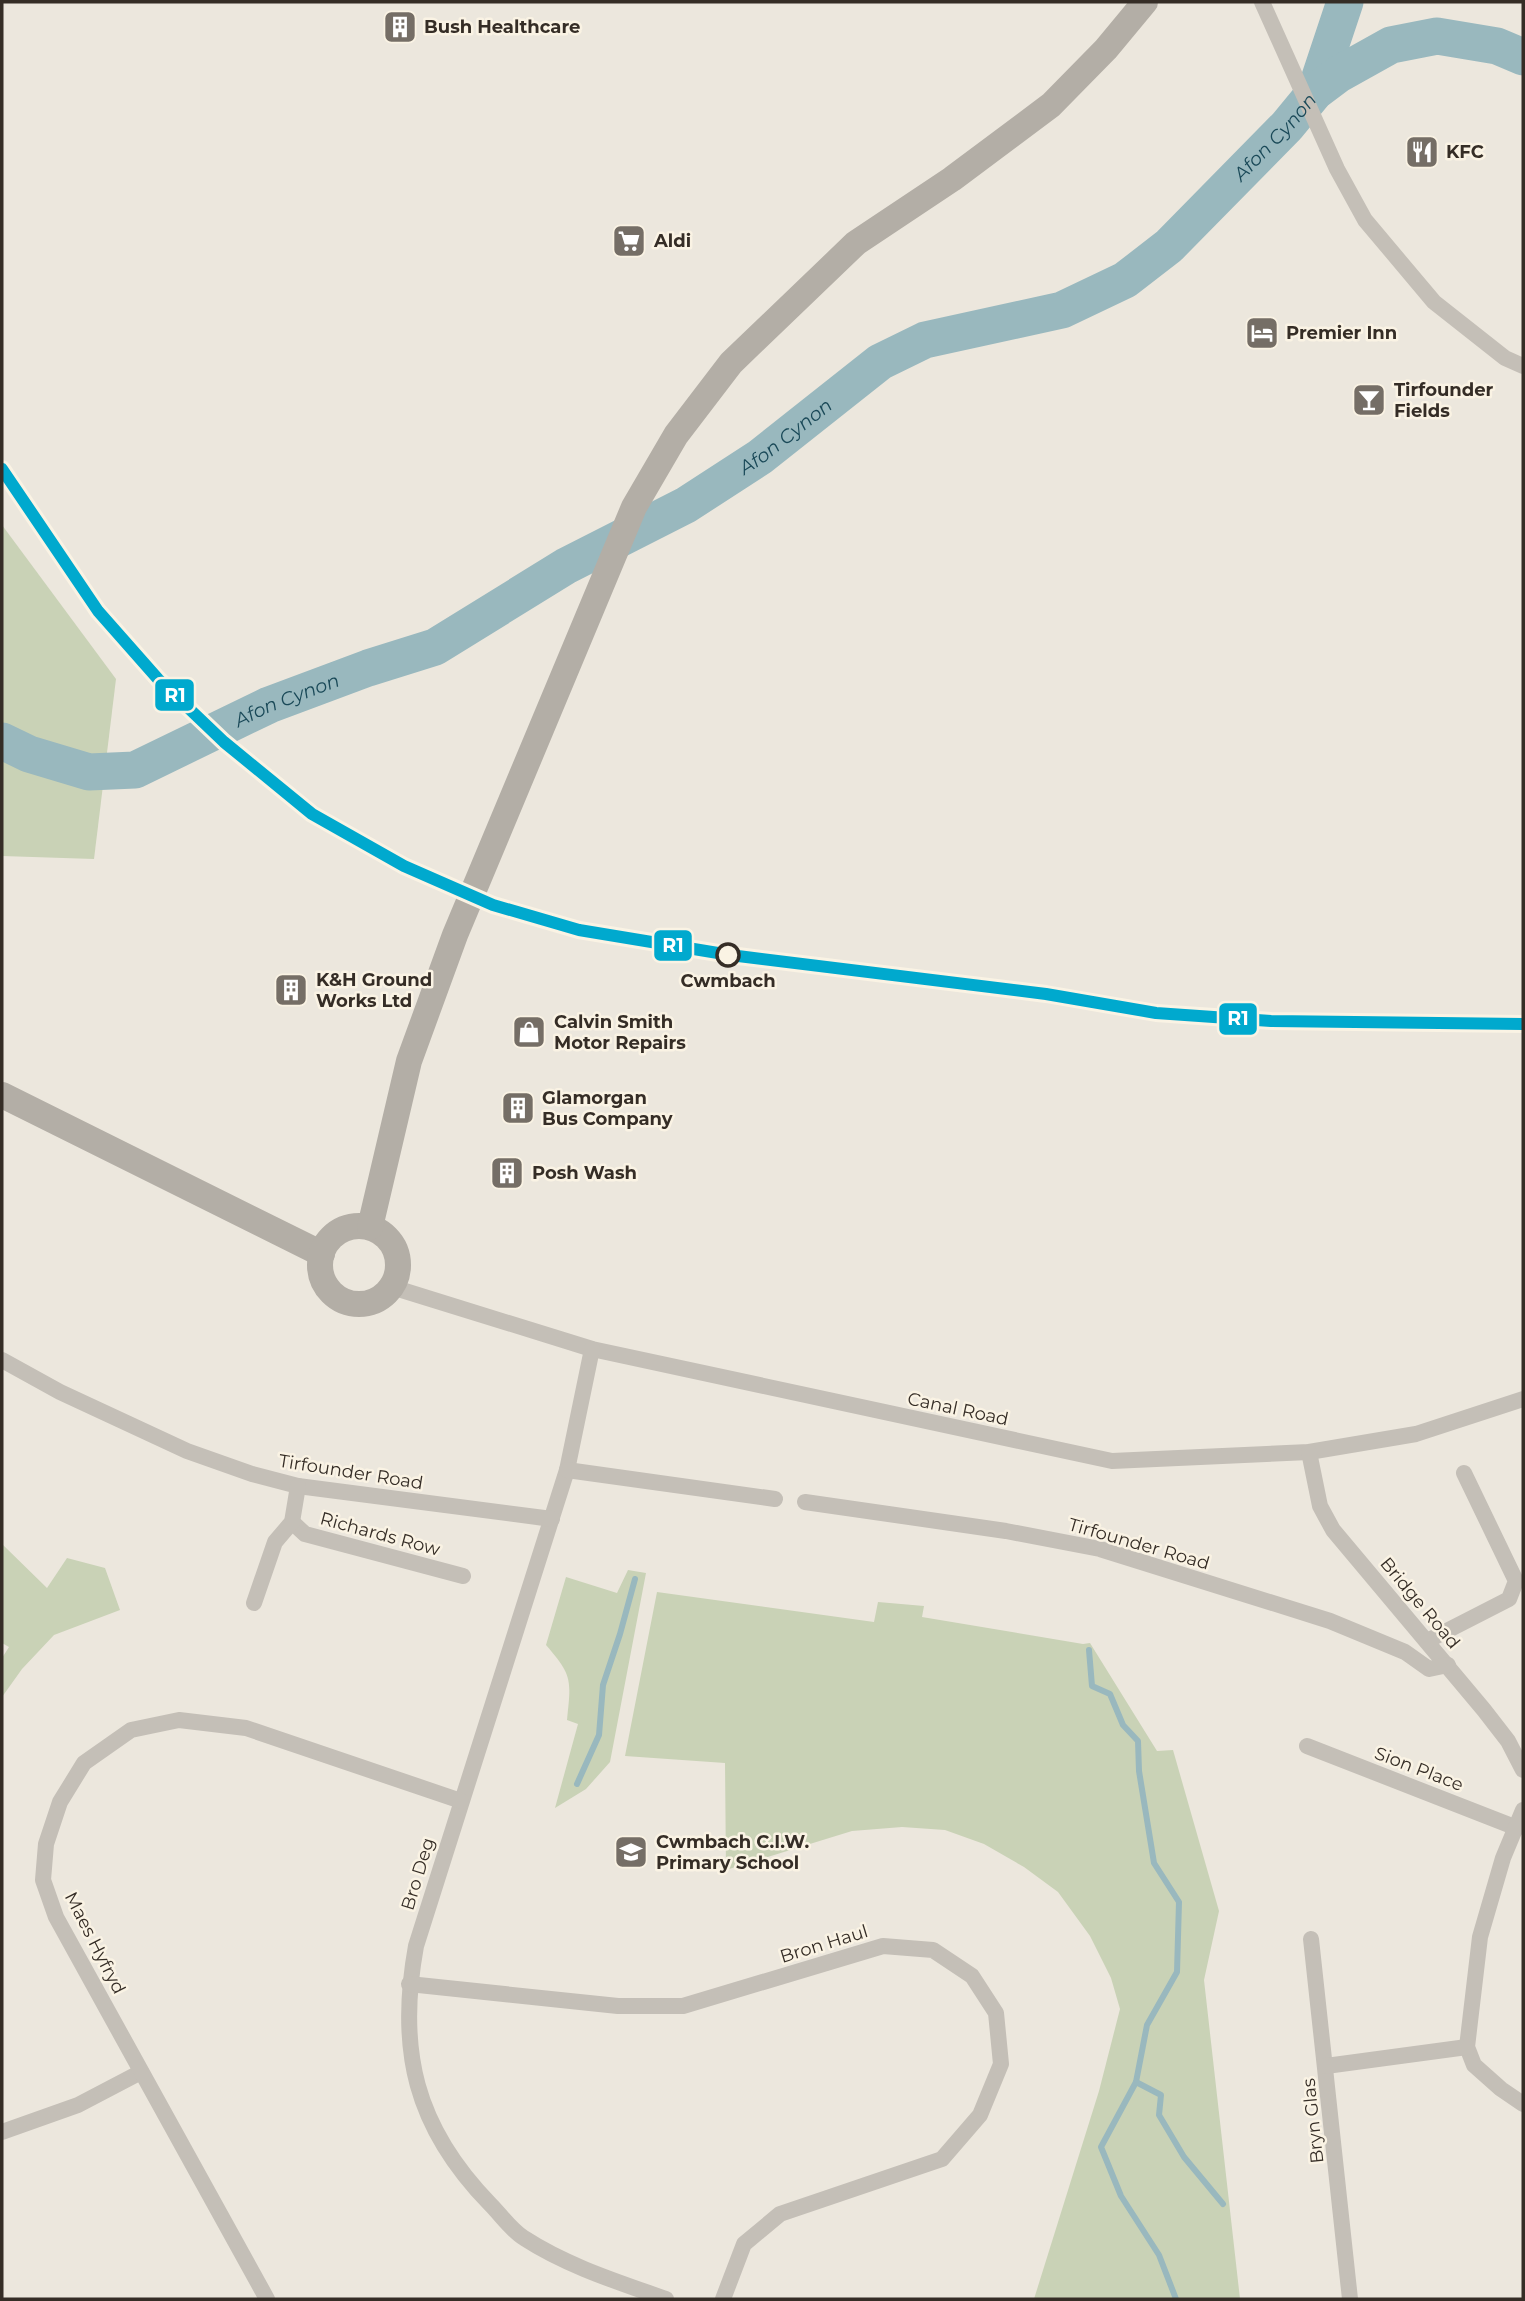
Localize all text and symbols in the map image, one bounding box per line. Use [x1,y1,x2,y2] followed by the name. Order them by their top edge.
[381,8,419,46] building icon: Bush Healthcare
[424,16,580,38] place label: Bush Healthcare
[1228,89,1321,186] water label: Afon Cynon
[1403,133,1441,171] restaurant icon: KFC
[1446,141,1484,163] place label: KFC
[610,222,648,260] supermarket icon: Aldi
[653,230,691,252] place label: Aldi
[1243,314,1281,352] hotel icon: Premier Inn
[1286,322,1397,344] place label: Premier Inn
[1394,379,1494,422] place label: Tirfounder Fields
[1350,381,1388,419] bar icon: Tirfounder Fields
[734,394,837,480] water label: Afon Cynon
[230,669,343,732] water label: Afon Cynon
[154,678,195,712] line badge: R1
[164,684,186,707] text: R1
[653,929,693,962] line badge: R1
[662,934,684,957] text: R1
[716,943,740,967] marker: Cwmbach
[316,969,432,1012] place label: K&H Ground Works Ltd
[680,970,776,992] place label: Cwmbach
[272,971,310,1009] building icon: K&H Ground Works Ltd
[1218,1002,1258,1036] line badge: R1
[1227,1007,1249,1030] text: R1
[554,1011,686,1054] place label: Calvin Smith Motor Repairs
[510,1013,548,1051] shop icon: Calvin Smith Motor Repairs
[542,1087,673,1130] place label: Glamorgan Bus Company
[499,1089,537,1127] building icon: Glamorgan Bus Company
[488,1154,526,1192] building icon: Posh Wash
[532,1162,637,1184] place label: Posh Wash
[906,1388,1010,1430] street label: Canal Road
[277,1450,425,1494] street label: Tirfounder Road
[318,1507,443,1561] street label: Richards Row
[1066,1513,1212,1575] street label: Tirfounder Road
[1375,1553,1465,1653] street label: Bridge Road
[1371,1742,1467,1796] street label: Sion Place
[656,1831,809,1874] place label: Cwmbach C.I.W. Primary School
[612,1833,650,1871] school or university icon: Cwmbach C.I.W. Primary School
[397,1835,439,1913] street label: Bro Deg
[60,1888,130,1998] street label: Maes Hyfryd
[777,1920,871,1968] street label: Bron Haul
[1298,2077,1328,2165] street label: Bryn Glas

